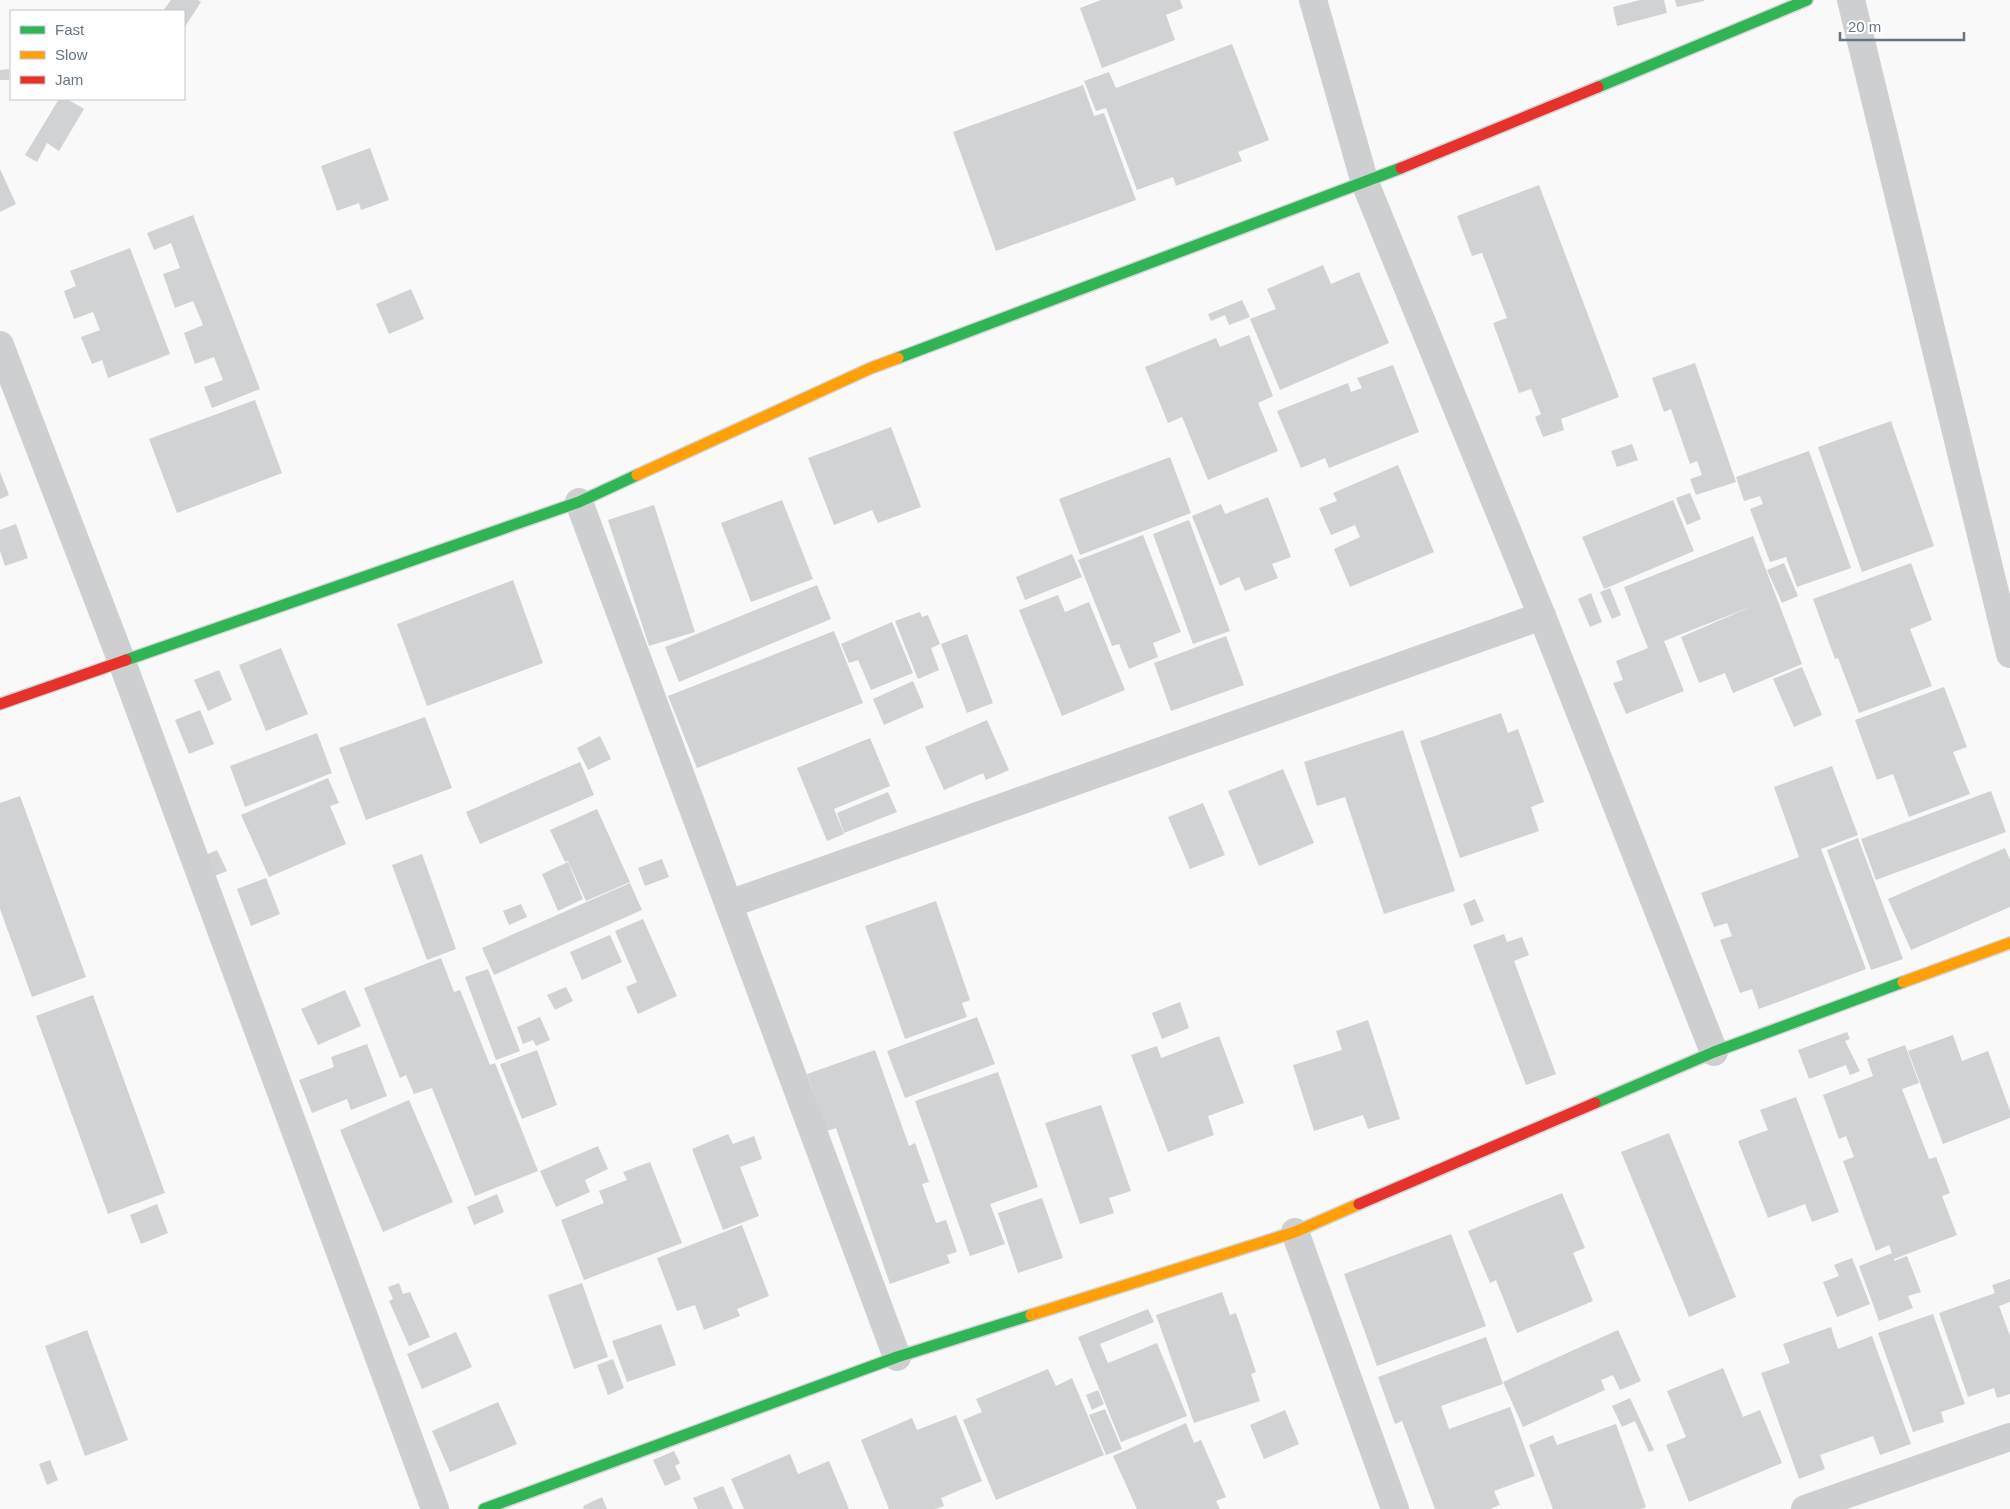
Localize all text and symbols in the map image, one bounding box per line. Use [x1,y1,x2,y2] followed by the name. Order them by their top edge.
[10,10,185,100] legend
[1840,10,1964,42] scale bar
[1848,18,1881,35] text: 20 m
[55,21,85,38] text: Fast
[55,46,88,63] text: Slow
[55,71,83,88] text: Jam

